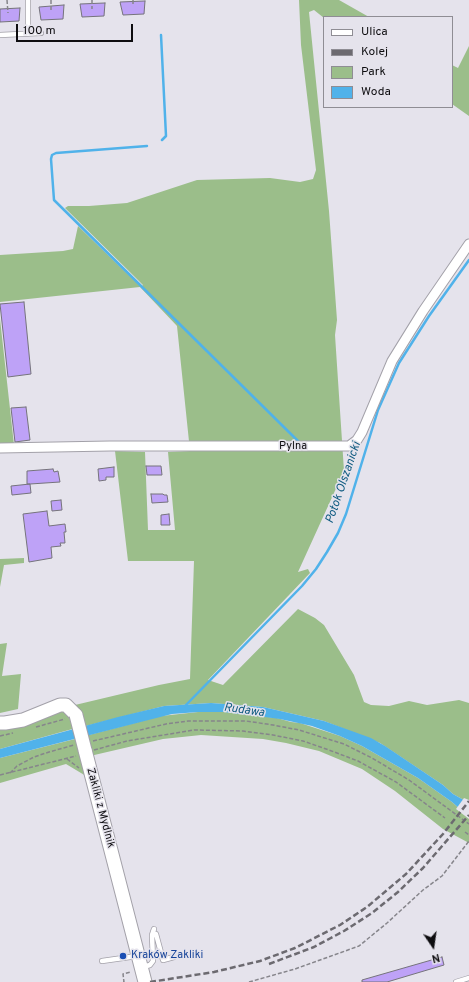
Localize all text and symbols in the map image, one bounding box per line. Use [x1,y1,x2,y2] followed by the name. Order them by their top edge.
[18,16,135,42] scale bar
[323,16,453,108] legend
[23,23,56,39] text: 100 m
[361,24,388,40] text: Ulica
[361,44,388,60] text: Kolej
[361,64,386,80] text: Park
[361,84,391,100] text: Woda
[279,440,307,454] street label: Pylna
[323,440,365,526] water label: Potok Olszanicki
[223,701,265,721] water label: Rudawa
[83,767,117,849] street label: Zakliki z Mydlnik
[413,926,453,966] north arrow
[131,949,203,963] place label: Kraków Zakliki
[430,950,441,965] text: N
[118,951,128,961] marker: Kraków Zakliki

